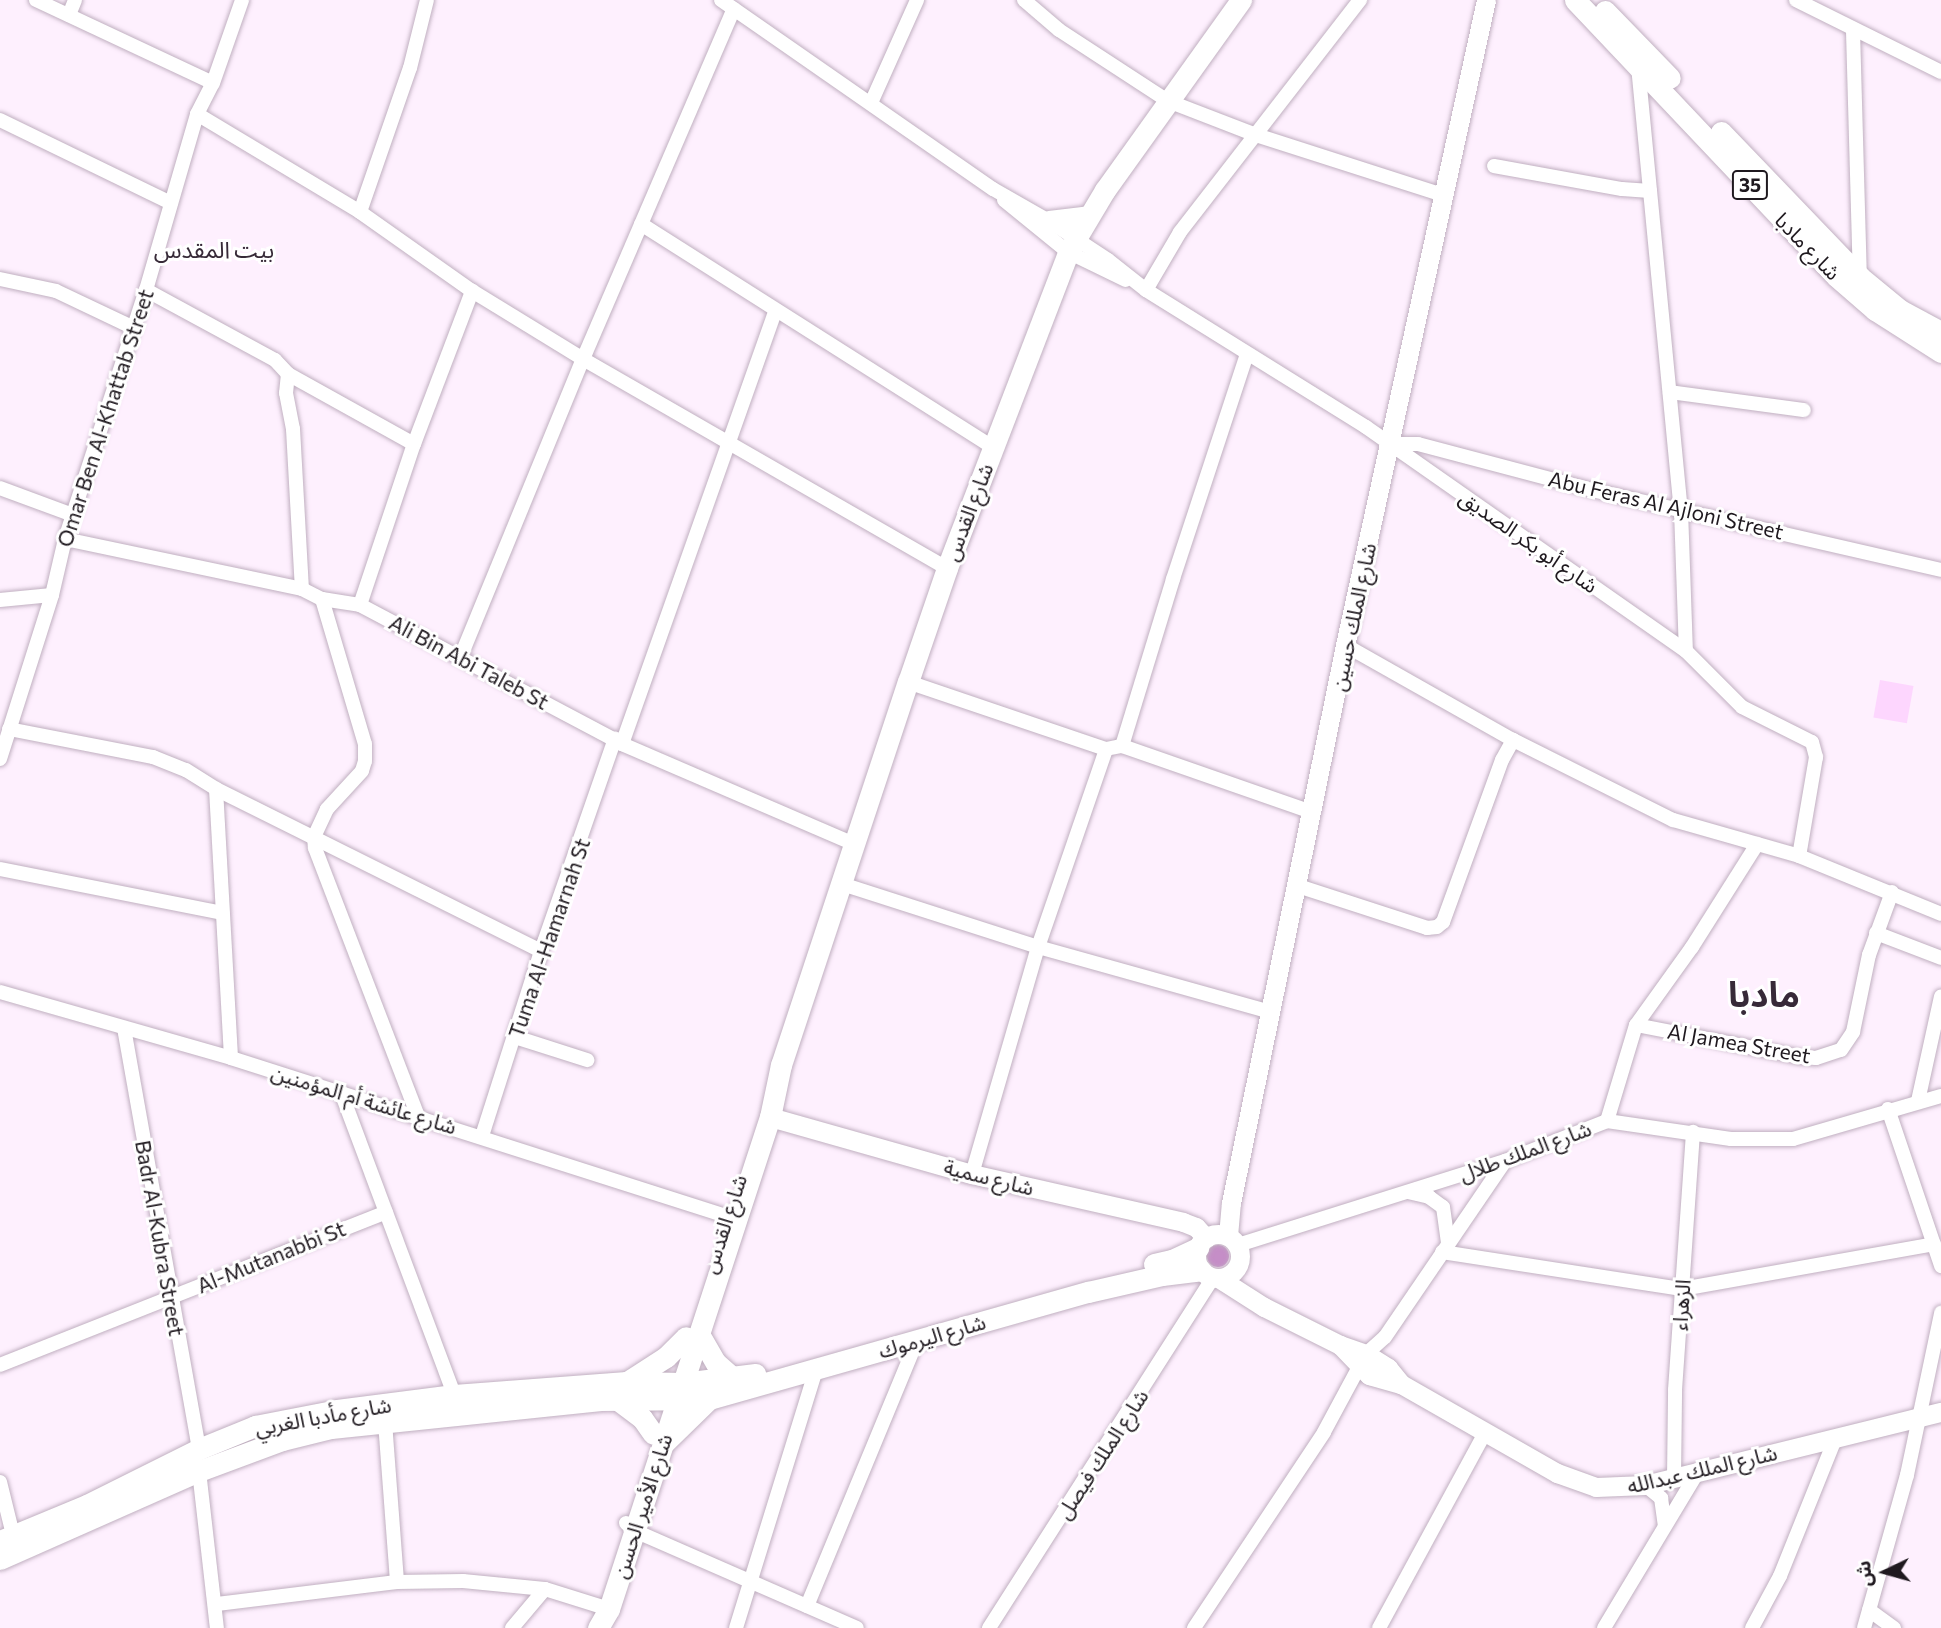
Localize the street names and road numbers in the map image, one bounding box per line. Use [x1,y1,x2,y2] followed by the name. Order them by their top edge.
[1731,169,1769,200] road number: 35
[1770,207,1846,285] street label: شارع مادبا
[51,286,159,550] street label: Omar Ben Al-Khattab Street
[938,460,998,564] street label: شارع القدس
[1546,466,1786,544] street label: Abu Feras Al Ajloni Street
[1455,484,1603,598] street label: شارع أبو بكر الصديق
[1325,541,1381,693] street label: شارع الملك حسين
[385,609,553,715] street label: Ali Bin Abi Taleb St
[503,835,595,1041] street label: Tuma Al-Hamarnah St
[1666,1018,1812,1068] street label: Al Jamea Street
[268,1059,460,1139] street label: شارع عائشة أم المؤمنين
[1456,1115,1594,1187] street label: شارع الملك طلال
[130,1138,190,1338] street label: Badr Al-Kubra Street
[942,1154,1036,1200] street label: شارع سمية
[696,1171,752,1277] street label: شارع القدس
[193,1216,349,1298] street label: Al-Mutanabbi St
[1667,1278,1695,1332] street label: الزهراء
[876,1309,988,1363] street label: شارع اليرموك
[1051,1384,1153,1524] street label: شارع الملك فيصل
[253,1392,393,1440] street label: شارع مأدبا الغربي
[607,1431,677,1581] street label: شارع الأمير الحسن
[1625,1439,1779,1499] street label: شارع الملك عبدالله

